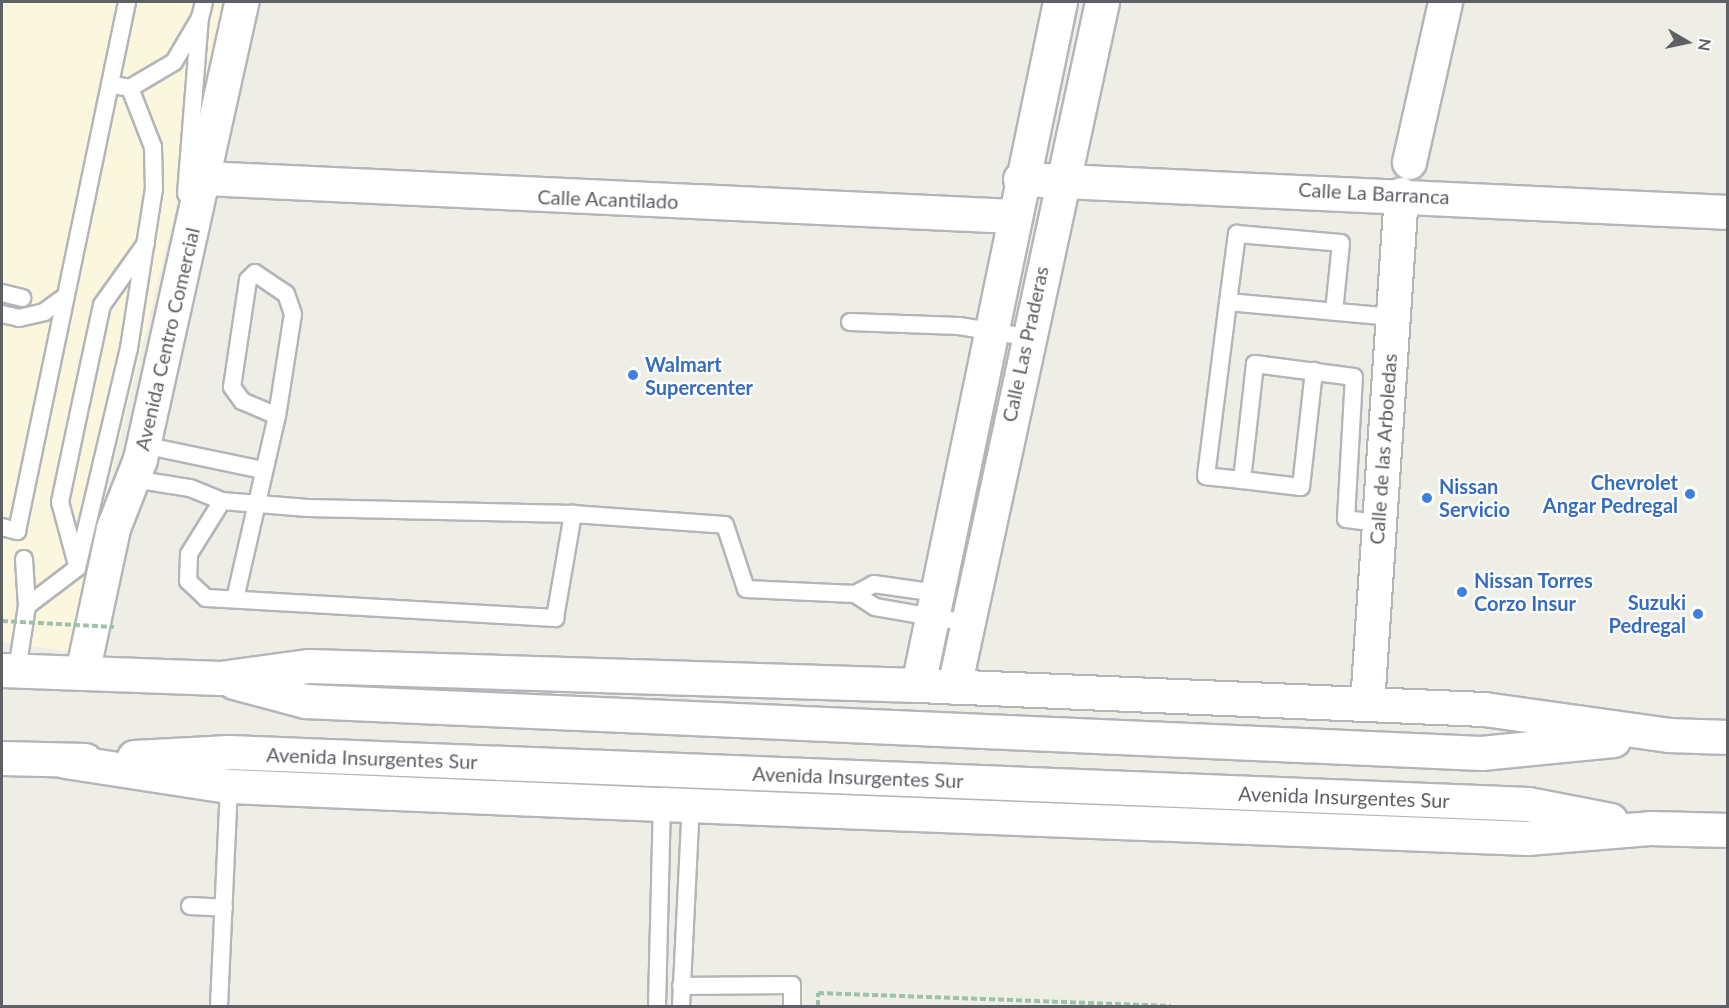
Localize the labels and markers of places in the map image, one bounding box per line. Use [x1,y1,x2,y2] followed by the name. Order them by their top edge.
[645,352,753,399] place label: Walmart Supercenter
[626,368,640,382] marker: Walmart Supercenter
[1542,470,1678,517] place label: Chevrolet Angar Pedregal
[1439,474,1510,521] place label: Nissan Servicio
[1683,487,1697,501] marker: Chevrolet Angar Pedregal
[1420,491,1434,505] marker: Nissan Servicio
[1474,568,1593,615] place label: Nissan Torres Corzo Insur
[1455,585,1469,599] marker: Nissan Torres Corzo Insur
[1609,590,1686,637] place label: Suzuki Pedregal
[1691,607,1705,621] marker: Suzuki Pedregal

